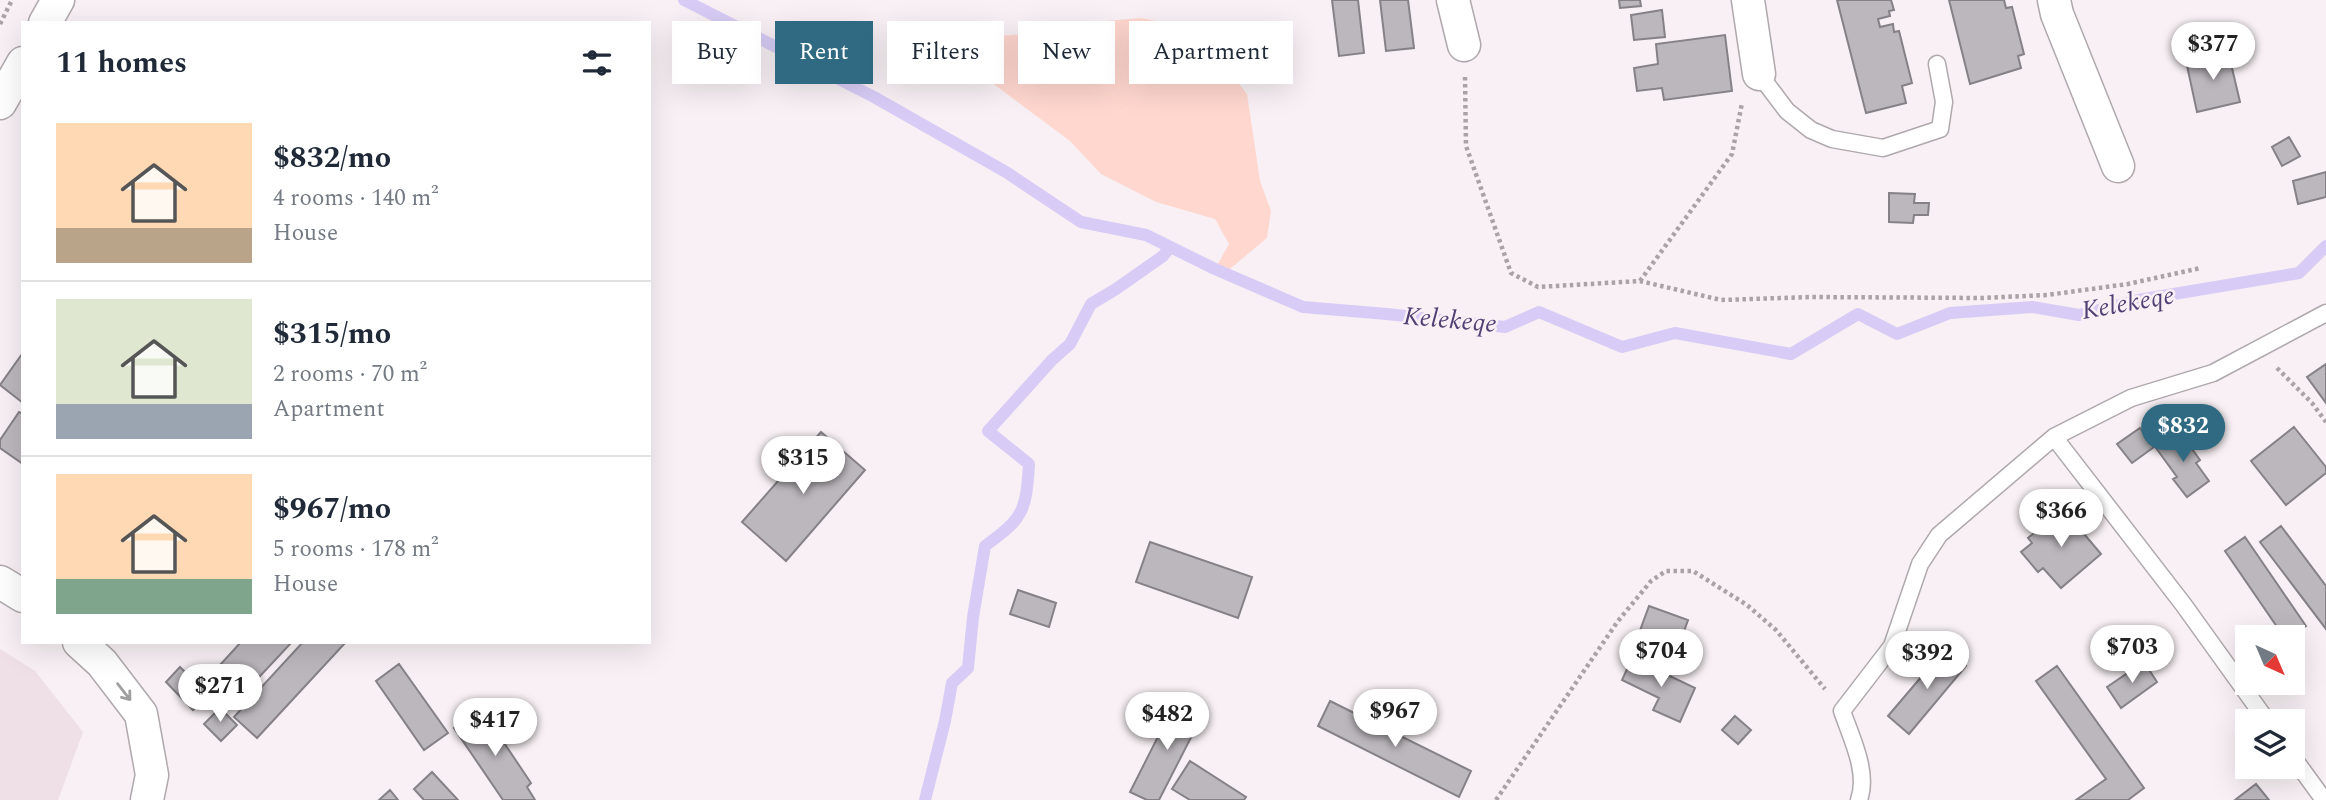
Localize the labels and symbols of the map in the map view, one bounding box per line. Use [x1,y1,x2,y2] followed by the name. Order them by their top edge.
[2172,22,2254,82] pin: $377
[2078,275,2178,331] water label: Kelekeqe
[1402,296,1498,344] water label: Kelekeqe
[2142,405,2224,464] pin: $832
[762,436,844,496] pin: $315
[2020,490,2102,549] pin: $366
[2235,625,2305,695] north arrow
[2091,626,2173,685] pin: $703
[1620,630,1702,689] pin: $704
[1886,632,1968,691] pin: $392
[179,664,261,724] pin: $271
[117,683,132,701] one-way arrow
[1354,690,1436,749] pin: $967
[1126,692,1208,752] pin: $482
[454,698,536,758] pin: $417

